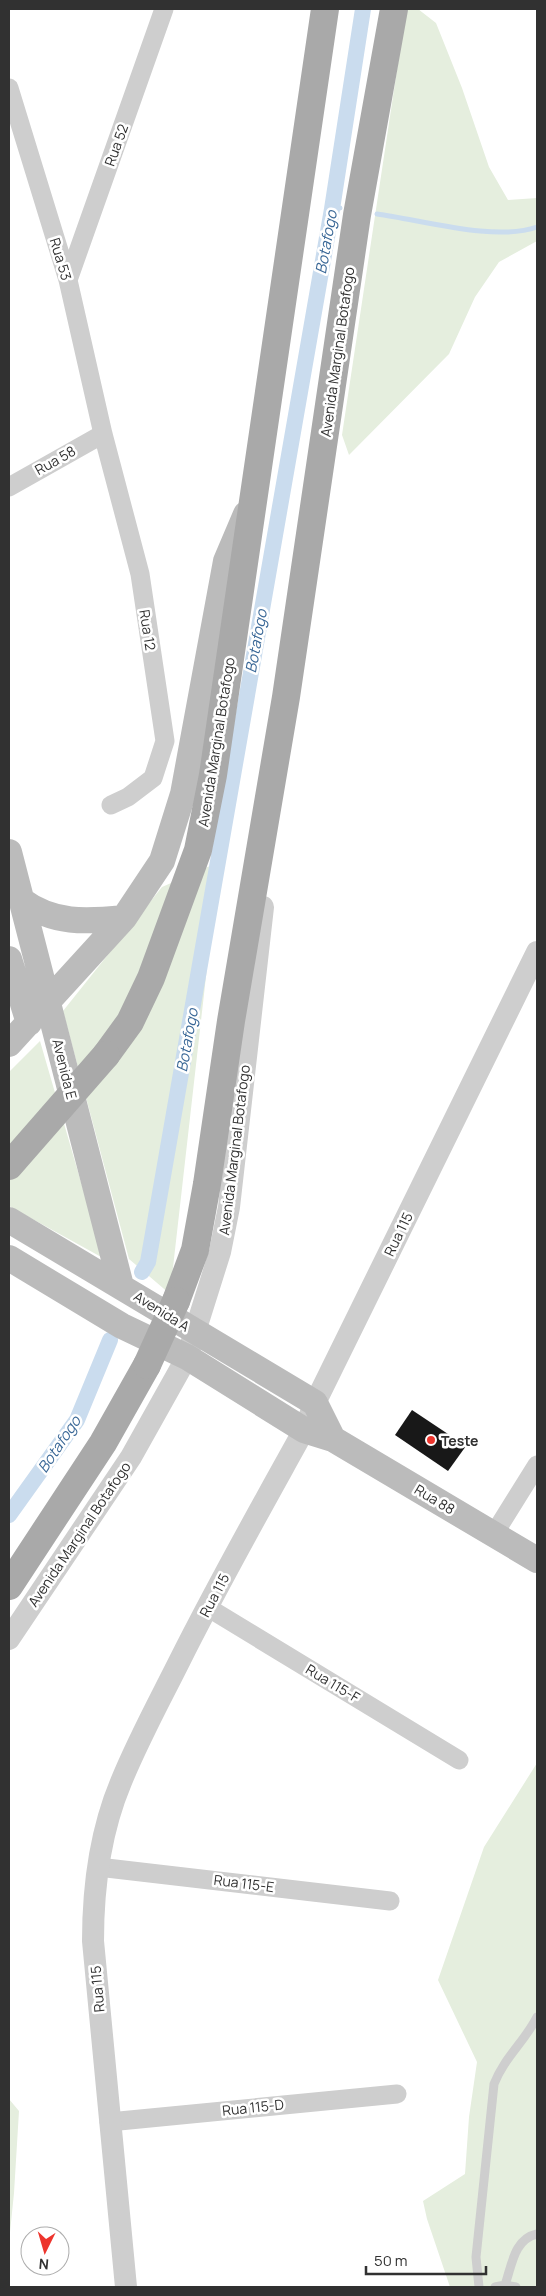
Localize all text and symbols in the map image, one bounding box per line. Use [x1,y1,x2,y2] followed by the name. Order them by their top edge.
[100,121,132,169] street label: Rua 52
[310,208,342,275] water label: Botafogo
[46,235,76,283] street label: Rua 53
[316,266,358,438] street label: Avenida Marginal Botafogo
[31,441,79,479] street label: Rua 58
[240,607,272,674] water label: Botafogo
[135,608,161,652] street label: Rua 12
[193,656,239,828] street label: Avenida Marginal Botafogo
[171,1006,203,1073] water label: Botafogo
[48,1037,82,1101] street label: Avenida E
[214,1064,254,1236] street label: Avenida Marginal Botafogo
[379,1209,417,1259] street label: Rua 115
[130,1286,194,1336] street label: Avenida A
[32,1411,86,1476] water label: Botafogo
[441,1431,479,1450] place label: Teste
[425,1434,437,1446] marker: Teste
[23,1458,135,1610] street label: Avenida Marginal Botafogo
[411,1480,459,1518] street label: Rua 88
[195,1570,233,1620] street label: Rua 115
[303,1659,363,1707] street label: Rua 115-F
[213,1870,275,1896] street label: Rua 115-E
[85,1965,109,2013] street label: Rua 115
[221,2094,285,2120] street label: Rua 115-D
[20,2226,70,2276] north arrow
[366,2244,486,2276] scale bar
[374,2250,408,2271] text: 50 m
[38,2255,50,2274] text: N

